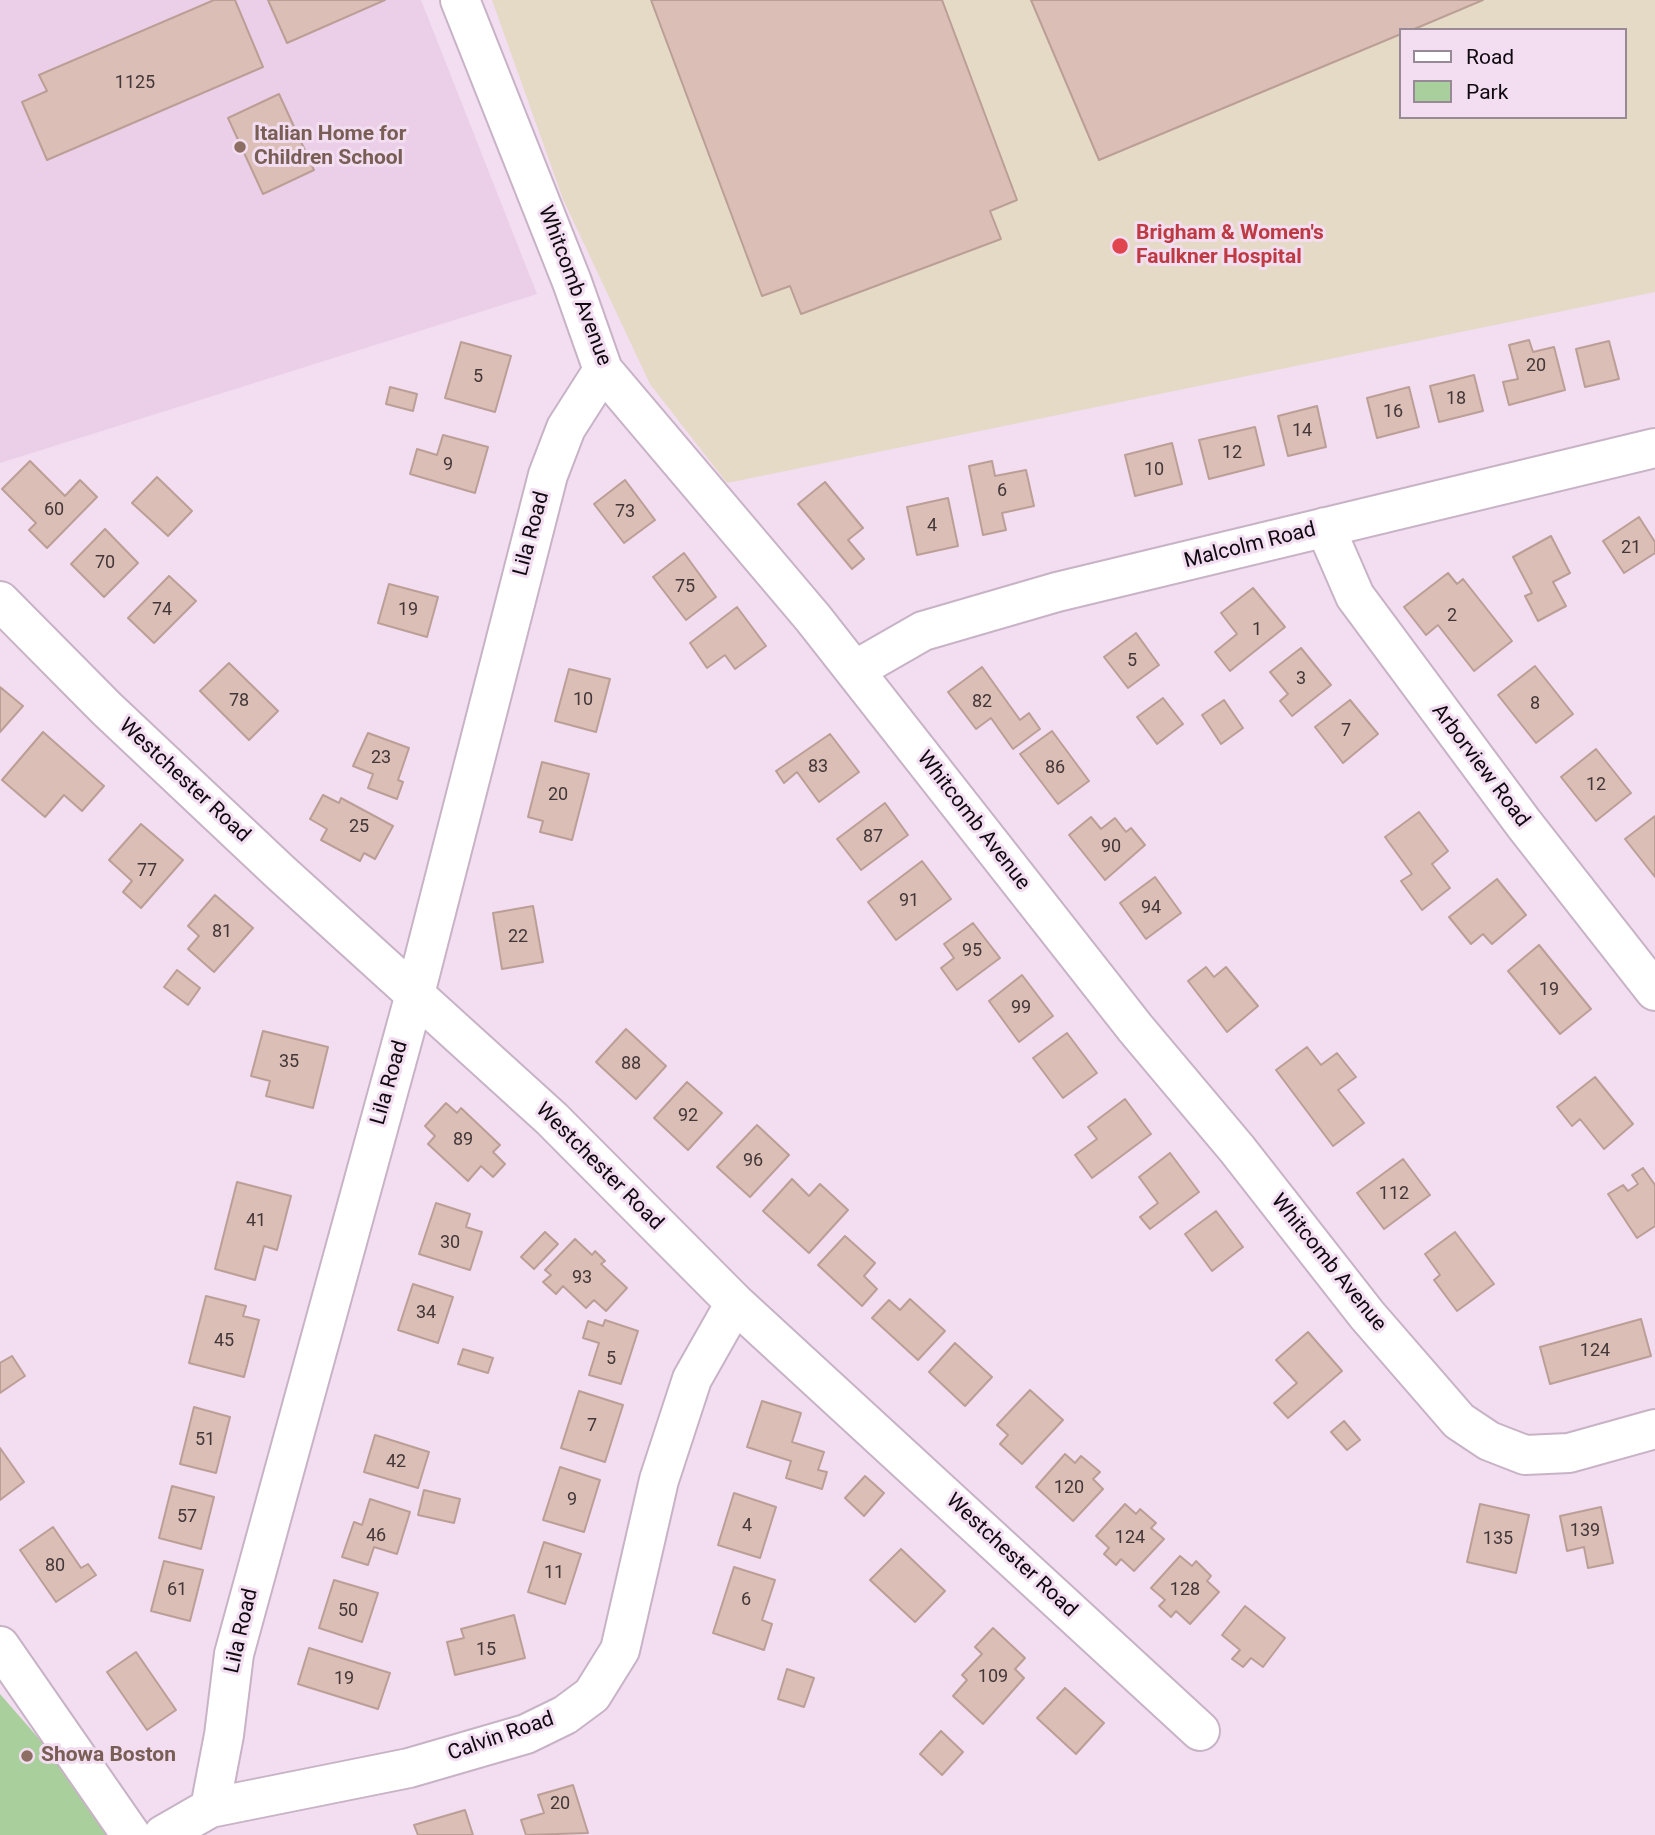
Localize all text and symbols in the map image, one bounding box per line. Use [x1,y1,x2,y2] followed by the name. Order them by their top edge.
[1400,28,1627,119] legend
[1466,45,1514,69] text: Road
[115,72,155,94] house number: 1125
[1466,80,1508,104] text: Park
[254,122,406,172] place label: Italian Home for Children School
[232,139,248,155] marker: Italian Home for Children School
[532,202,616,370] street label: Whitcomb Avenue
[1136,221,1324,271] place label: Brigham & Women's Faulkner Hospital
[1110,236,1130,256] marker: Brigham & Women's Faulkner Hospital
[1526,355,1546,377] house number: 20
[473,366,483,388] house number: 5
[1446,388,1466,410] house number: 18
[1383,401,1403,423] house number: 16
[1292,420,1312,442] house number: 14
[1222,442,1242,464] house number: 12
[443,454,453,476] house number: 9
[1144,459,1164,481] house number: 10
[997,480,1007,502] house number: 6
[509,489,555,579] street label: Lila Road
[44,499,64,521] house number: 60
[615,501,635,523] house number: 73
[927,515,937,537] house number: 4
[1182,517,1318,575] street label: Malcolm Road
[1621,537,1641,559] house number: 21
[95,552,115,574] house number: 70
[675,576,695,598] house number: 75
[152,599,172,621] house number: 74
[398,599,418,621] house number: 19
[1447,605,1457,627] house number: 2
[1252,619,1262,641] house number: 1
[1127,650,1137,672] house number: 5
[1296,668,1306,690] house number: 3
[573,689,593,711] house number: 10
[229,690,249,712] house number: 78
[972,691,992,713] house number: 82
[1530,693,1540,715] house number: 8
[1426,700,1534,832] street label: Arborview Road
[113,714,255,848] street label: Westchester Road
[1341,720,1351,742] house number: 7
[371,747,391,769] house number: 23
[911,747,1035,895] street label: Whitcomb Avenue
[808,756,828,778] house number: 83
[1045,757,1065,779] house number: 86
[1586,774,1606,796] house number: 12
[548,784,568,806] house number: 20
[349,816,369,838] house number: 25
[863,826,883,848] house number: 87
[1101,836,1121,858] house number: 90
[137,860,157,882] house number: 77
[899,890,919,912] house number: 91
[1141,897,1161,919] house number: 94
[212,921,232,943] house number: 81
[508,926,528,948] house number: 22
[962,940,982,962] house number: 95
[1539,979,1559,1001] house number: 19
[1011,997,1031,1019] house number: 99
[366,1038,414,1128] street label: Lila Road
[279,1051,299,1073] house number: 35
[621,1053,641,1075] house number: 88
[530,1098,668,1236] street label: Westchester Road
[678,1105,698,1127] house number: 92
[453,1129,473,1151] house number: 89
[743,1150,763,1172] house number: 96
[1379,1183,1409,1205] house number: 112
[1265,1189,1391,1337] street label: Whitcomb Avenue
[246,1210,266,1232] house number: 41
[440,1232,460,1254] house number: 30
[572,1267,592,1289] house number: 93
[416,1302,436,1324] house number: 34
[214,1330,234,1352] house number: 45
[1580,1340,1610,1362] house number: 124
[606,1348,616,1370] house number: 5
[587,1415,597,1437] house number: 7
[195,1429,215,1451] house number: 51
[386,1451,406,1473] house number: 42
[1054,1477,1084,1499] house number: 120
[567,1489,577,1511] house number: 9
[940,1489,1082,1623] street label: Westchester Road
[177,1506,197,1528] house number: 57
[742,1515,752,1537] house number: 4
[1570,1520,1600,1542] house number: 139
[366,1525,386,1547] house number: 46
[1115,1527,1145,1549] house number: 124
[1483,1528,1513,1550] house number: 135
[45,1555,65,1577] house number: 80
[544,1562,564,1584] house number: 11
[167,1579,187,1601] house number: 61
[1170,1579,1200,1601] house number: 128
[220,1586,264,1676] street label: Lila Road
[741,1589,751,1611] house number: 6
[338,1600,358,1622] house number: 50
[476,1639,496,1661] house number: 15
[978,1666,1008,1688] house number: 109
[334,1668,354,1690] house number: 19
[445,1707,557,1767] street label: Calvin Road
[41,1743,176,1769] place label: Showa Boston
[19,1748,35,1764] marker: Showa Boston
[550,1793,570,1815] house number: 20

